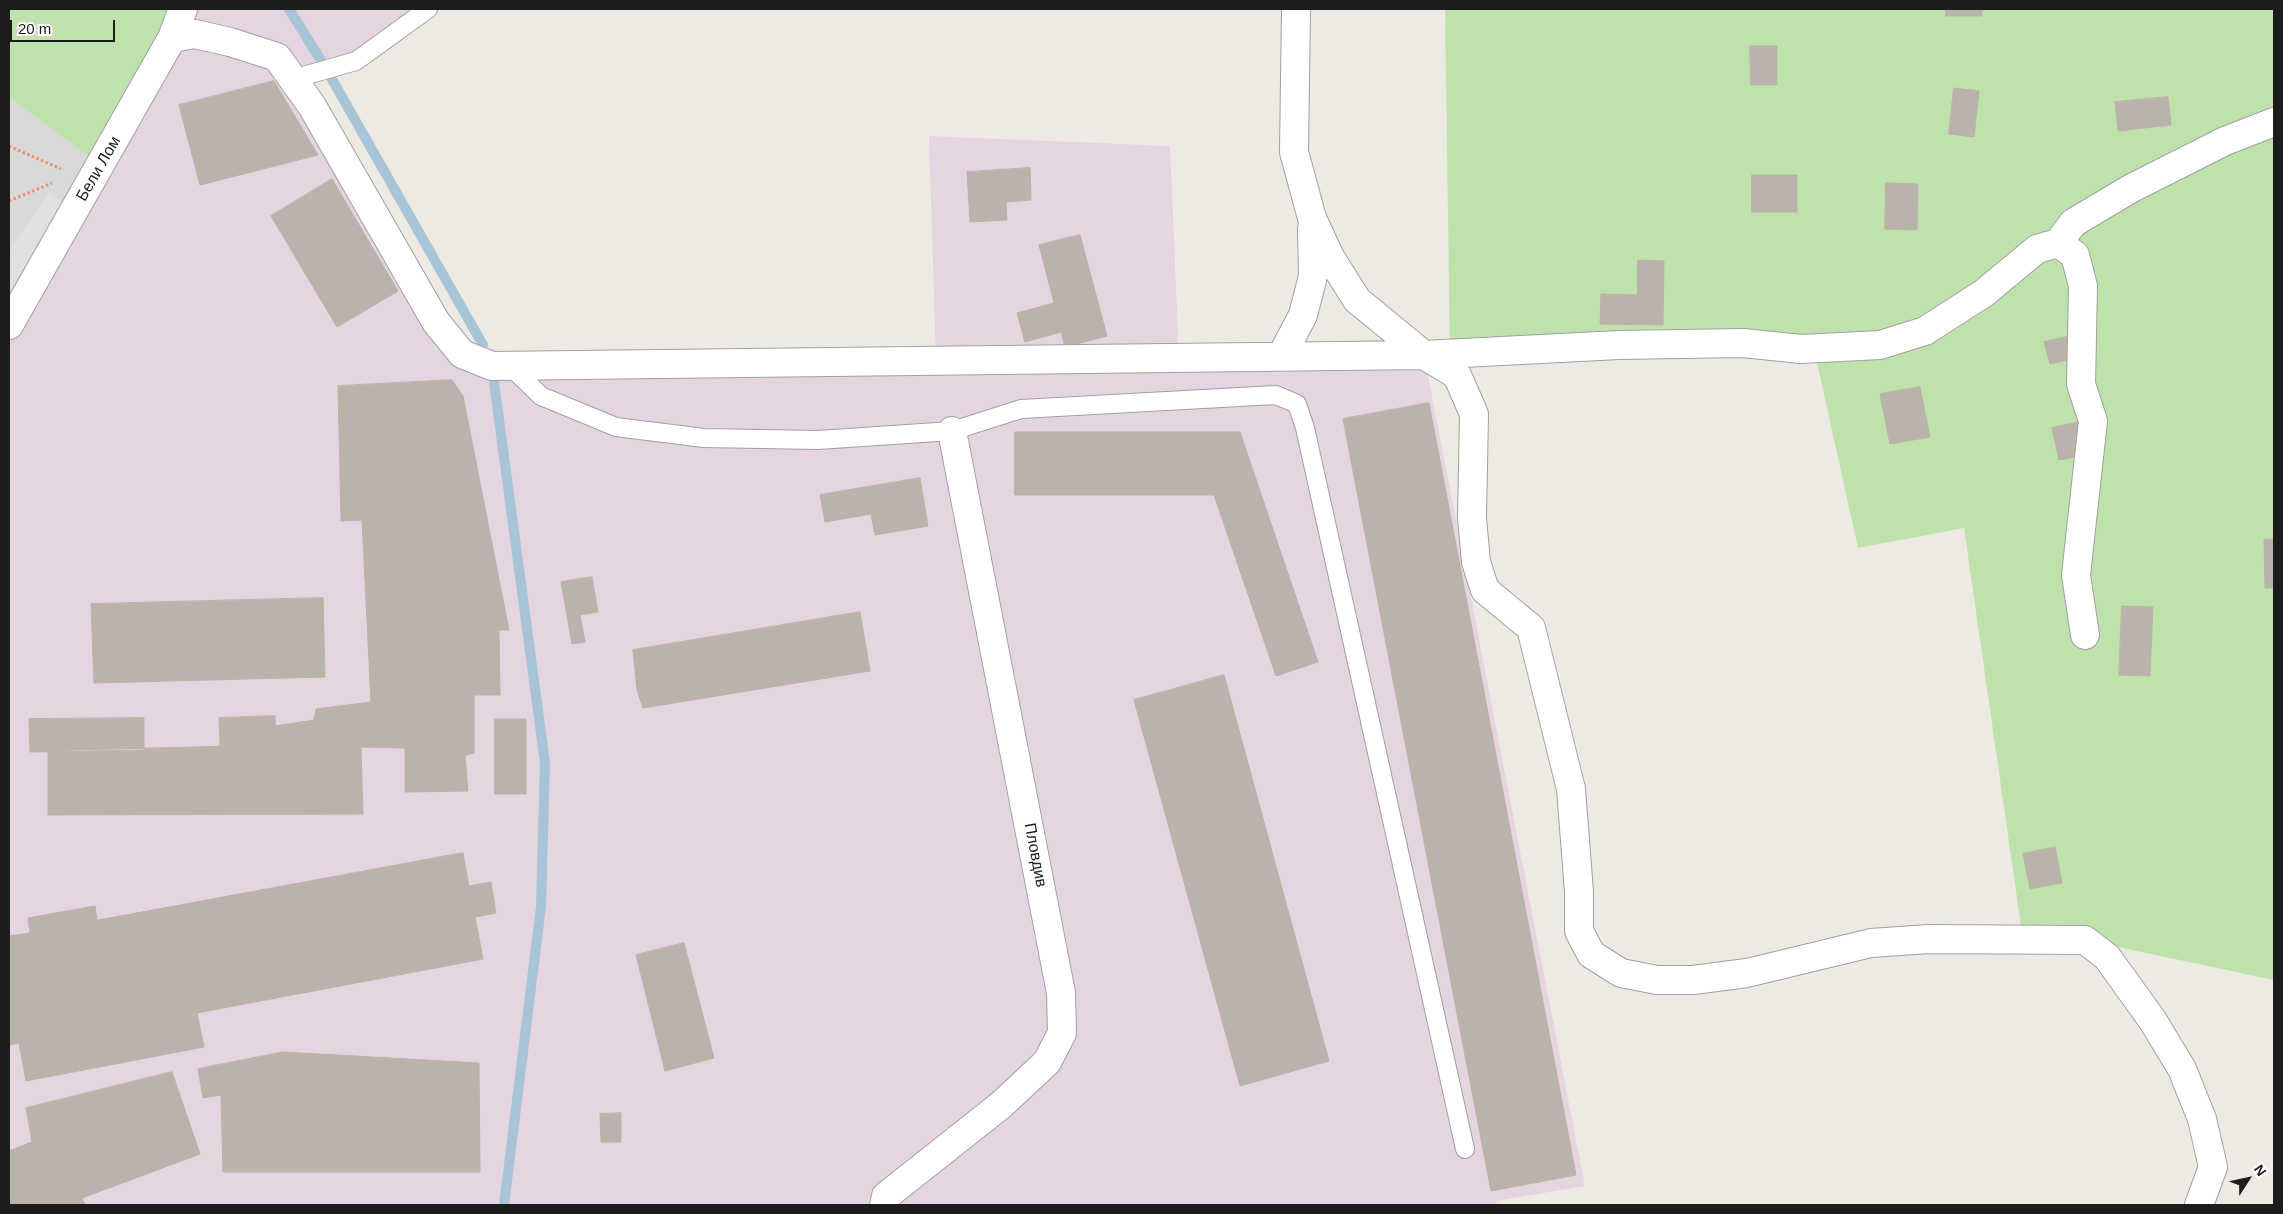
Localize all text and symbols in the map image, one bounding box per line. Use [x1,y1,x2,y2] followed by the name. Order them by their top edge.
[12,10,118,42] scale bar
[18,20,51,37] text: 20 m
[73,133,125,205] street label: Бели Лом
[1019,821,1051,889] street label: Пловдив
[2223,1154,2273,1204] north arrow
[2251,1162,2270,1179] text: N

